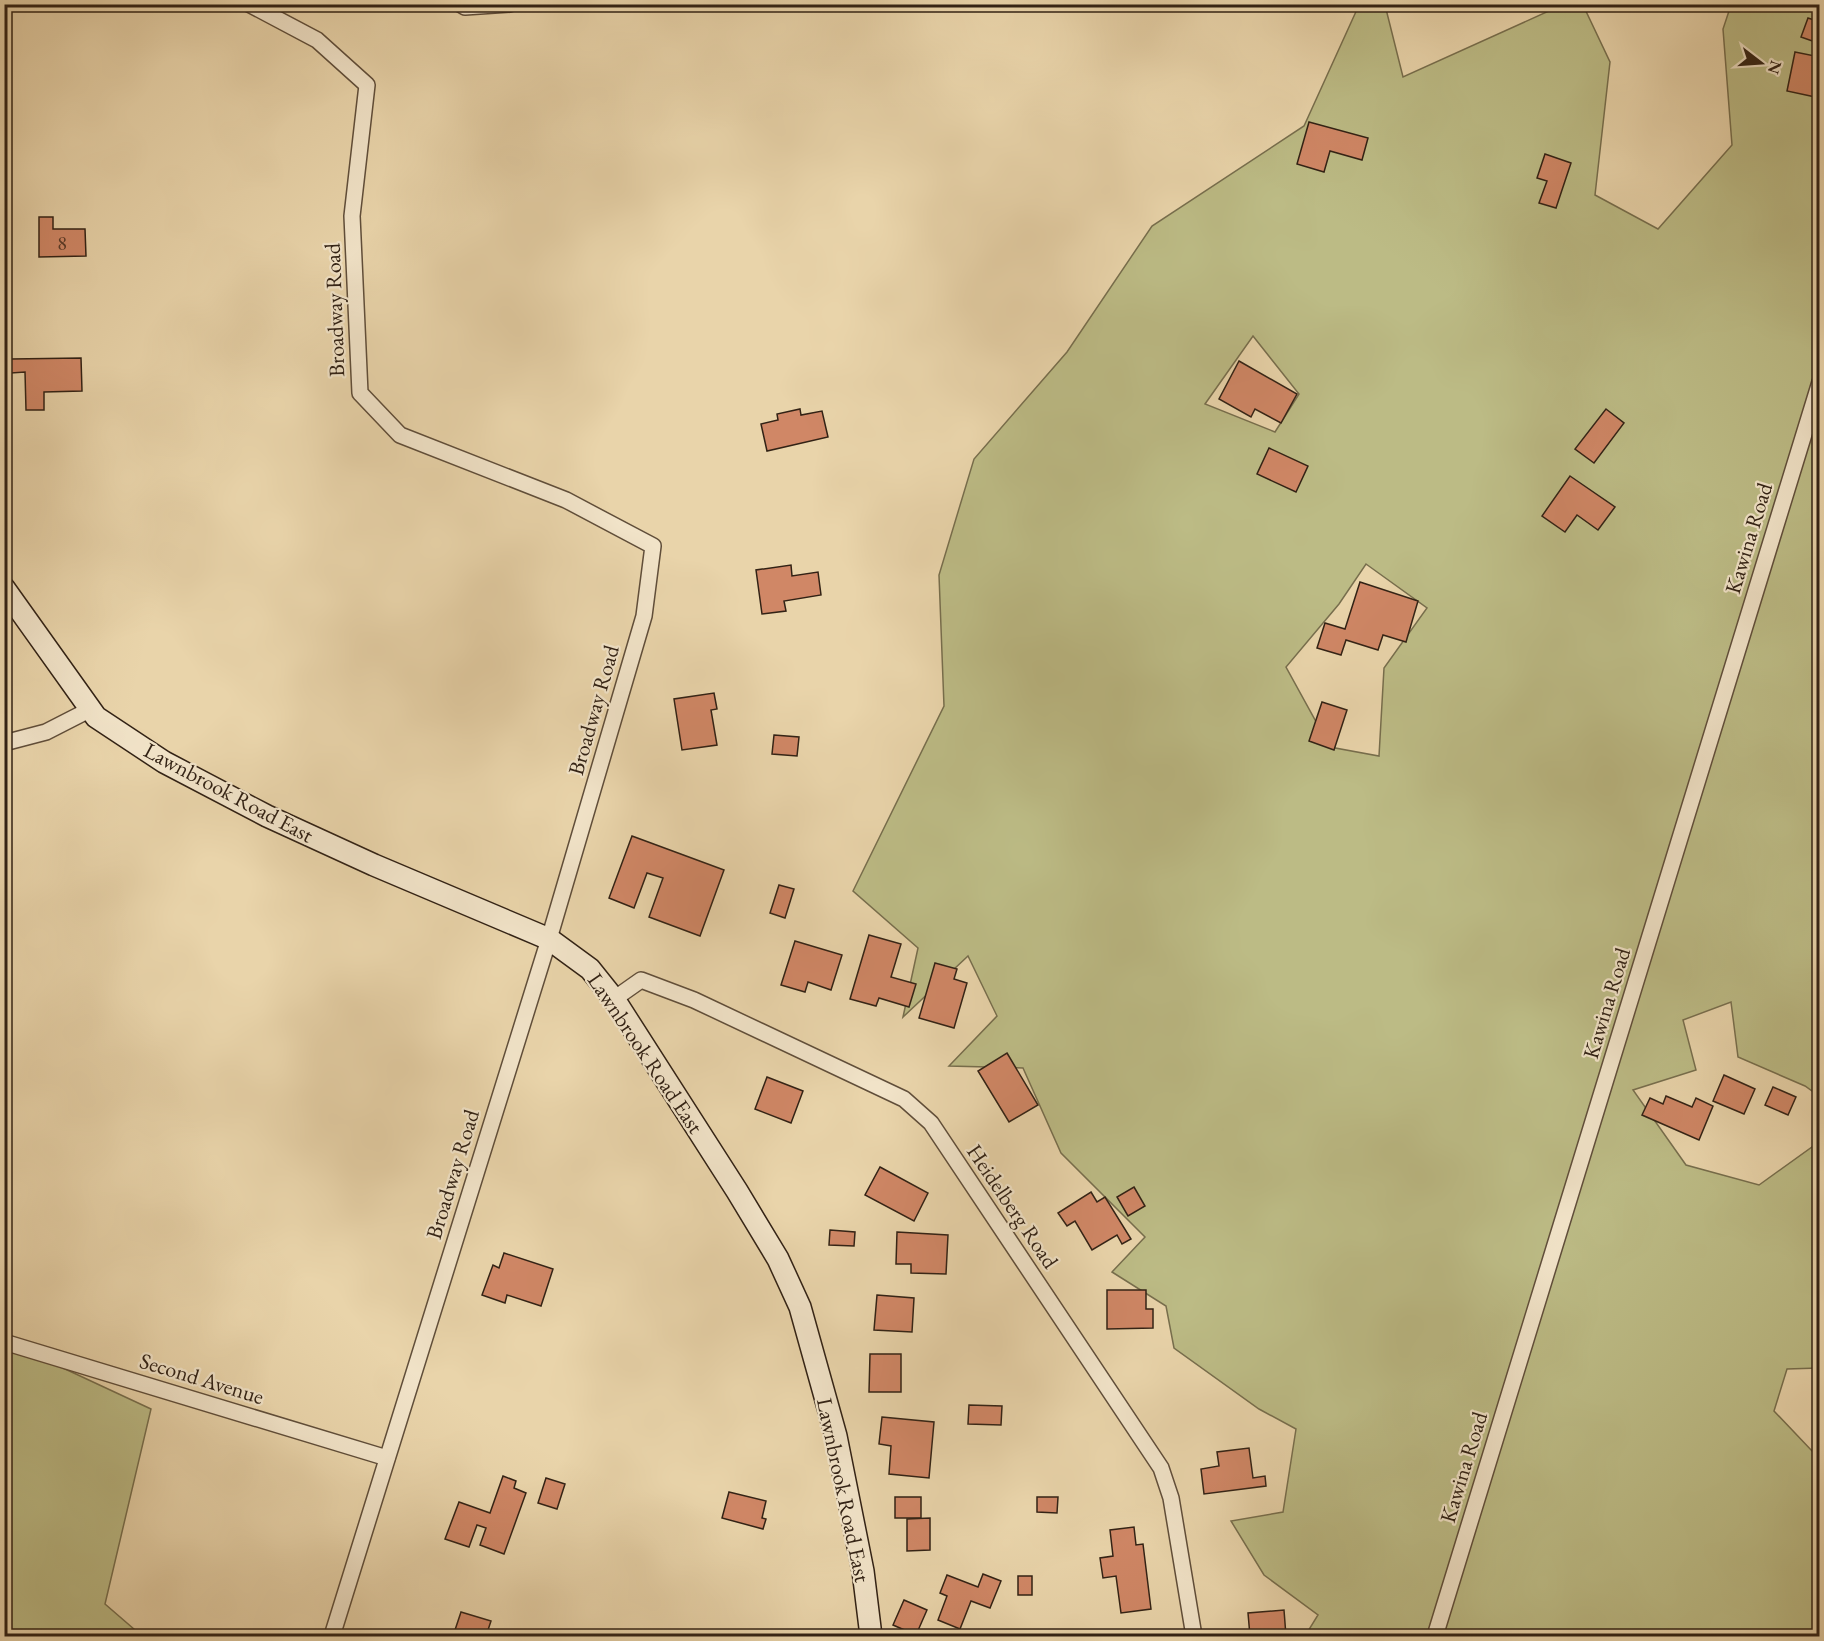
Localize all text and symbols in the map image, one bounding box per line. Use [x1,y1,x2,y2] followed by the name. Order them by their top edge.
[1731,33,1791,93] north arrow
[1763,58,1787,77] text: N
[57,230,67,256] house number: 8
[318,242,351,377] street label: Broadway Road
[1718,478,1779,597] street label: Kawina Road
[561,641,626,779] street label: Broadway Road
[139,736,319,849] street label: Lawnbrook Road East
[1576,943,1637,1062] street label: Kawina Road
[581,967,710,1139] street label: Lawnbrook Road East
[419,1105,486,1242] street label: Broadway Road
[960,1138,1065,1275] street label: Heidelberg Road
[136,1346,268,1411] street label: Second Avenue
[810,1395,877,1585] street label: Lawnbrook Road East
[1433,1407,1494,1526] street label: Kawina Road

